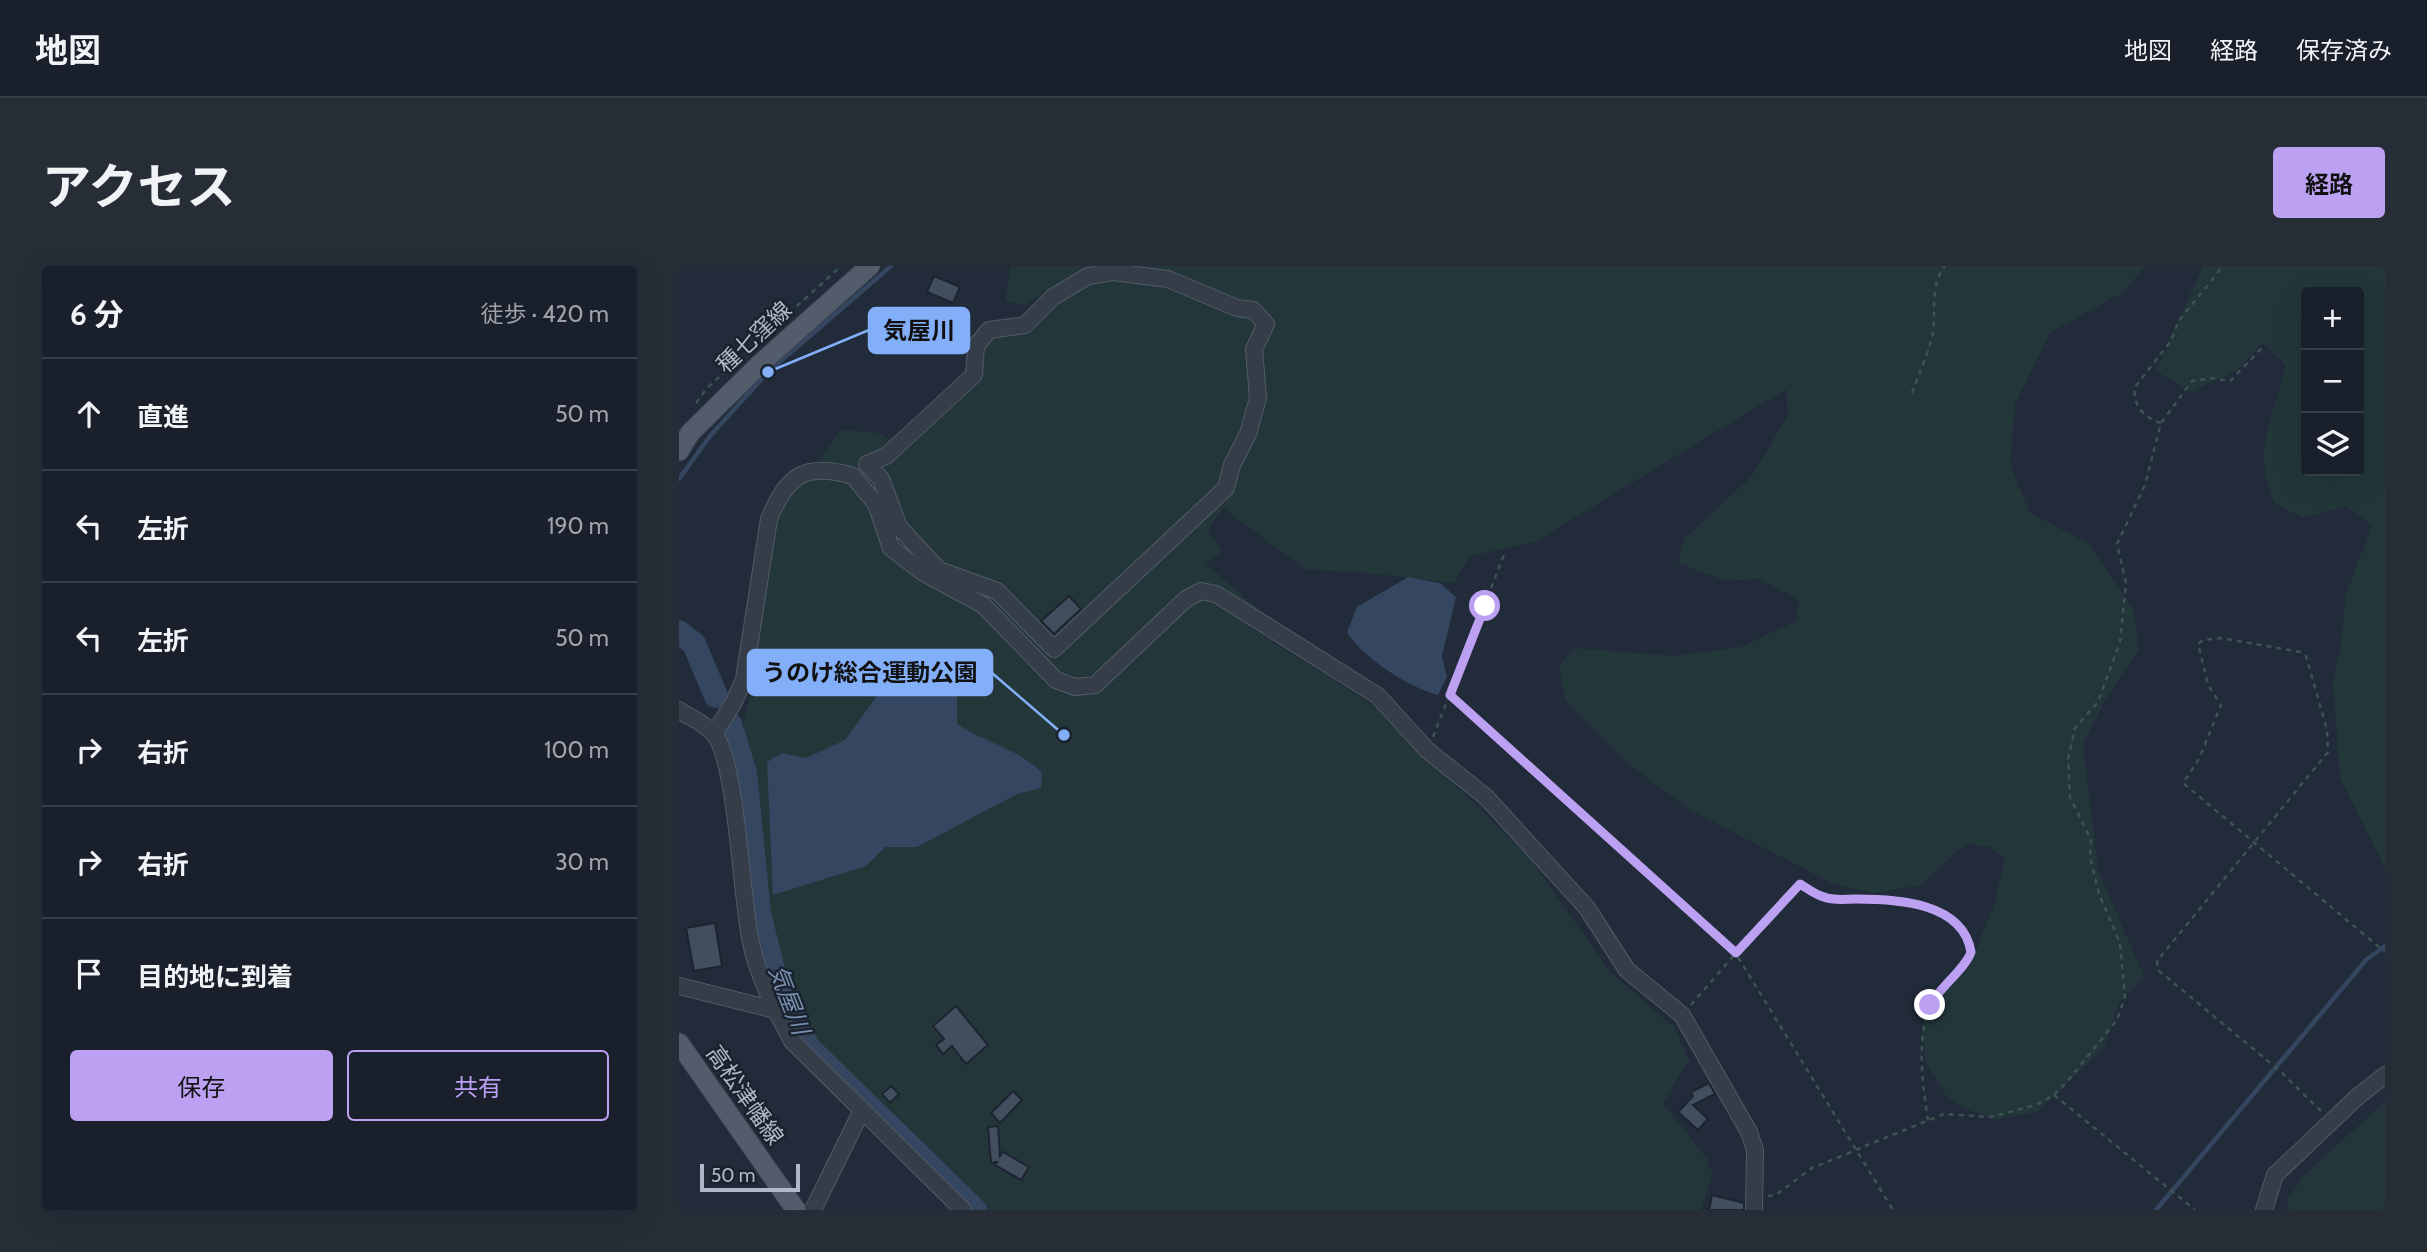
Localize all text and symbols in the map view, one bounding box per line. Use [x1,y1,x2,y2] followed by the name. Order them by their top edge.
[35,30,101,70] text: 地図
[2124,36,2172,65] text: 地図
[2210,36,2258,65] text: 経路
[2296,36,2392,65] text: 保存済み
[2273,147,2385,218] button: 経路
[42,157,236,216] text: アクセス
[2301,287,2364,476] map controls
[2301,287,2364,350] button: +
[711,295,797,379] street label: 種七窪線
[70,296,124,333] text: 6 分
[480,300,609,328] text: 徒歩 · 420 m
[869,308,969,353] callout: 気屋川
[883,316,955,345] text: 気屋川
[2301,350,2364,413] button: −
[70,395,108,433] icon: ahead
[555,400,609,428] text: 50 m
[137,401,189,433] text: 直進
[2301,413,2364,476] button: layers
[70,507,108,545] icon: left
[547,512,609,540] text: 190 m
[137,513,189,545] text: 左折
[1469,590,1500,621] route start
[70,619,108,657] icon: left
[555,624,609,652] text: 50 m
[137,625,189,657] text: 左折
[748,650,992,695] callout: うのけ総合運動公園
[762,658,978,687] text: うのけ総合運動公園
[70,731,108,769] icon: right
[544,736,609,764] text: 100 m
[137,737,189,769] text: 右折
[70,843,108,881] icon: right
[555,848,609,876] text: 30 m
[137,849,189,881] text: 右折
[70,955,108,993] icon: arrive
[137,961,293,993] text: 目的地に到着
[763,961,817,1041] water label: 気屋川
[1914,989,1945,1020] route end
[701,1040,789,1150] street label: 高松津幡線
[70,1050,333,1121] button: 保存
[347,1050,609,1121] button: 共有
[700,1161,800,1193] scale bar
[711,1164,755,1187] text: 50 m

